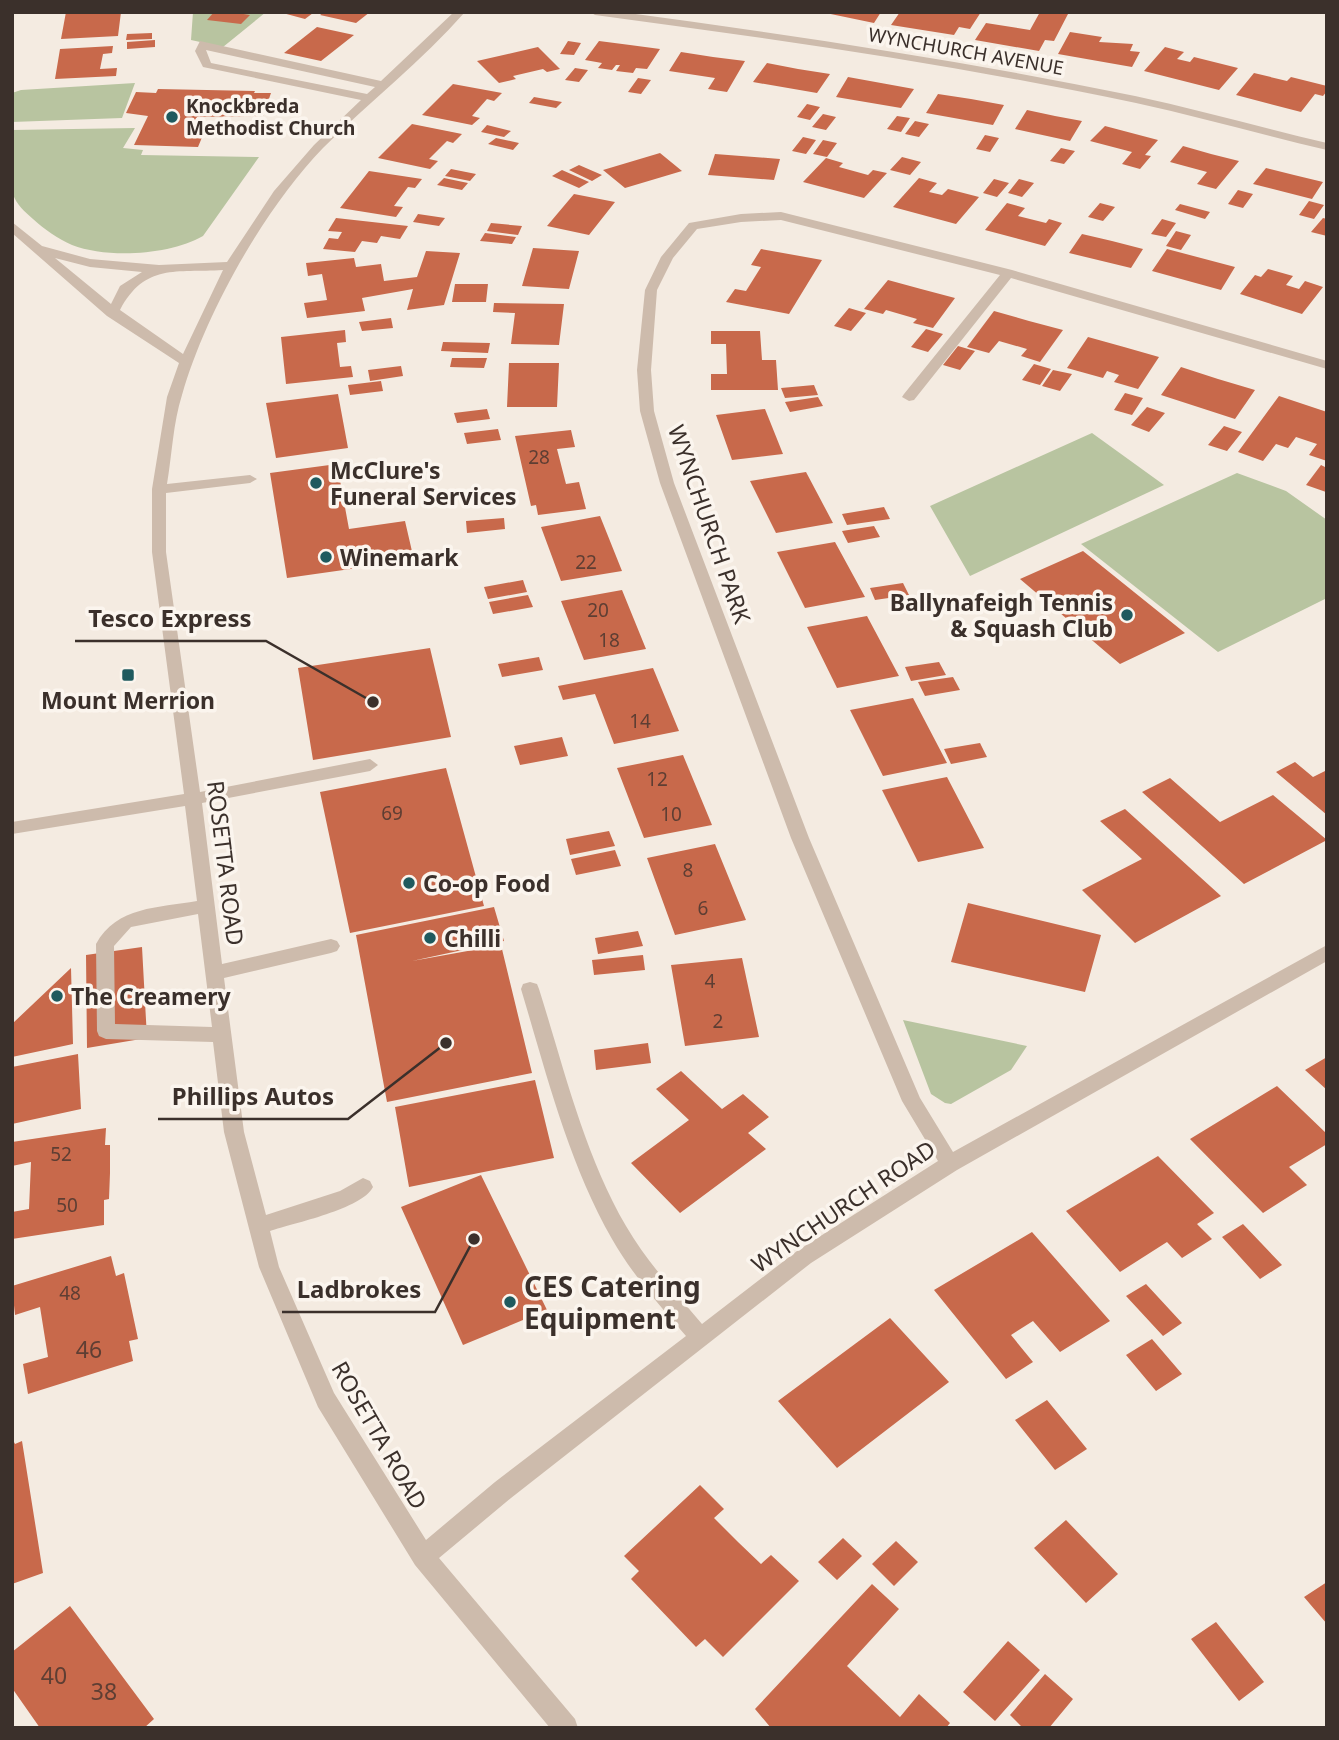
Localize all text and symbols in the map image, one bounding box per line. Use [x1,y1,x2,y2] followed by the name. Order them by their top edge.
[866,21,1066,81] street label: WYNCHURCH AVENUE
[186,93,355,141] place label: Knockbreda Methodist Church
[164,109,180,125] marker: Knockbreda Methodist Church
[661,420,759,628] street label: WYNCHURCH PARK
[528,444,550,470] house number: 28
[330,454,517,512] place label: McClure's Funeral Services
[308,475,324,491] marker: McClure's Funeral Services
[340,541,459,573] place label: Winemark
[318,549,334,565] marker: Winemark
[575,549,597,575] house number: 22
[890,586,1113,644] place label: Ballynafeigh Tennis & Squash Club
[75,596,266,641] callout: Tesco Express
[587,597,609,623] house number: 20
[88,601,252,634] text: Tesco Express
[1119,607,1135,623] marker: Ballynafeigh Tennis & Squash Club
[598,627,620,653] house number: 18
[120,667,136,683] marker: Mount Merrion
[41,684,215,716] place label: Mount Merrion
[629,708,651,734] house number: 14
[646,766,668,792] house number: 12
[200,779,252,947] street label: ROSETTA ROAD
[381,800,403,826] house number: 69
[660,801,682,827] house number: 10
[683,857,693,883] house number: 8
[423,867,550,899] place label: Co-op Food
[401,875,417,891] marker: Co-op Food
[698,895,708,921] house number: 6
[444,922,501,954] place label: Chilli
[422,930,438,946] marker: Chilli
[705,968,716,994] house number: 4
[71,980,231,1012] place label: The Creamery
[49,988,65,1004] marker: The Creamery
[713,1008,723,1034] house number: 2
[158,1074,348,1119] callout: Phillips Autos
[172,1079,334,1112] text: Phillips Autos
[745,1132,941,1280] street label: WYNCHURCH ROAD
[50,1141,72,1167] house number: 52
[56,1192,78,1218] house number: 50
[282,1267,435,1312] callout: Ladbrokes
[524,1267,701,1337] place label: CES Catering Equipment
[297,1272,421,1305] text: Ladbrokes
[59,1280,81,1306] house number: 48
[502,1294,518,1310] marker: CES Catering Equipment
[76,1333,102,1365] house number: 46
[325,1355,435,1515] street label: ROSETTA ROAD
[41,1659,67,1691] house number: 40
[91,1675,117,1707] house number: 38

